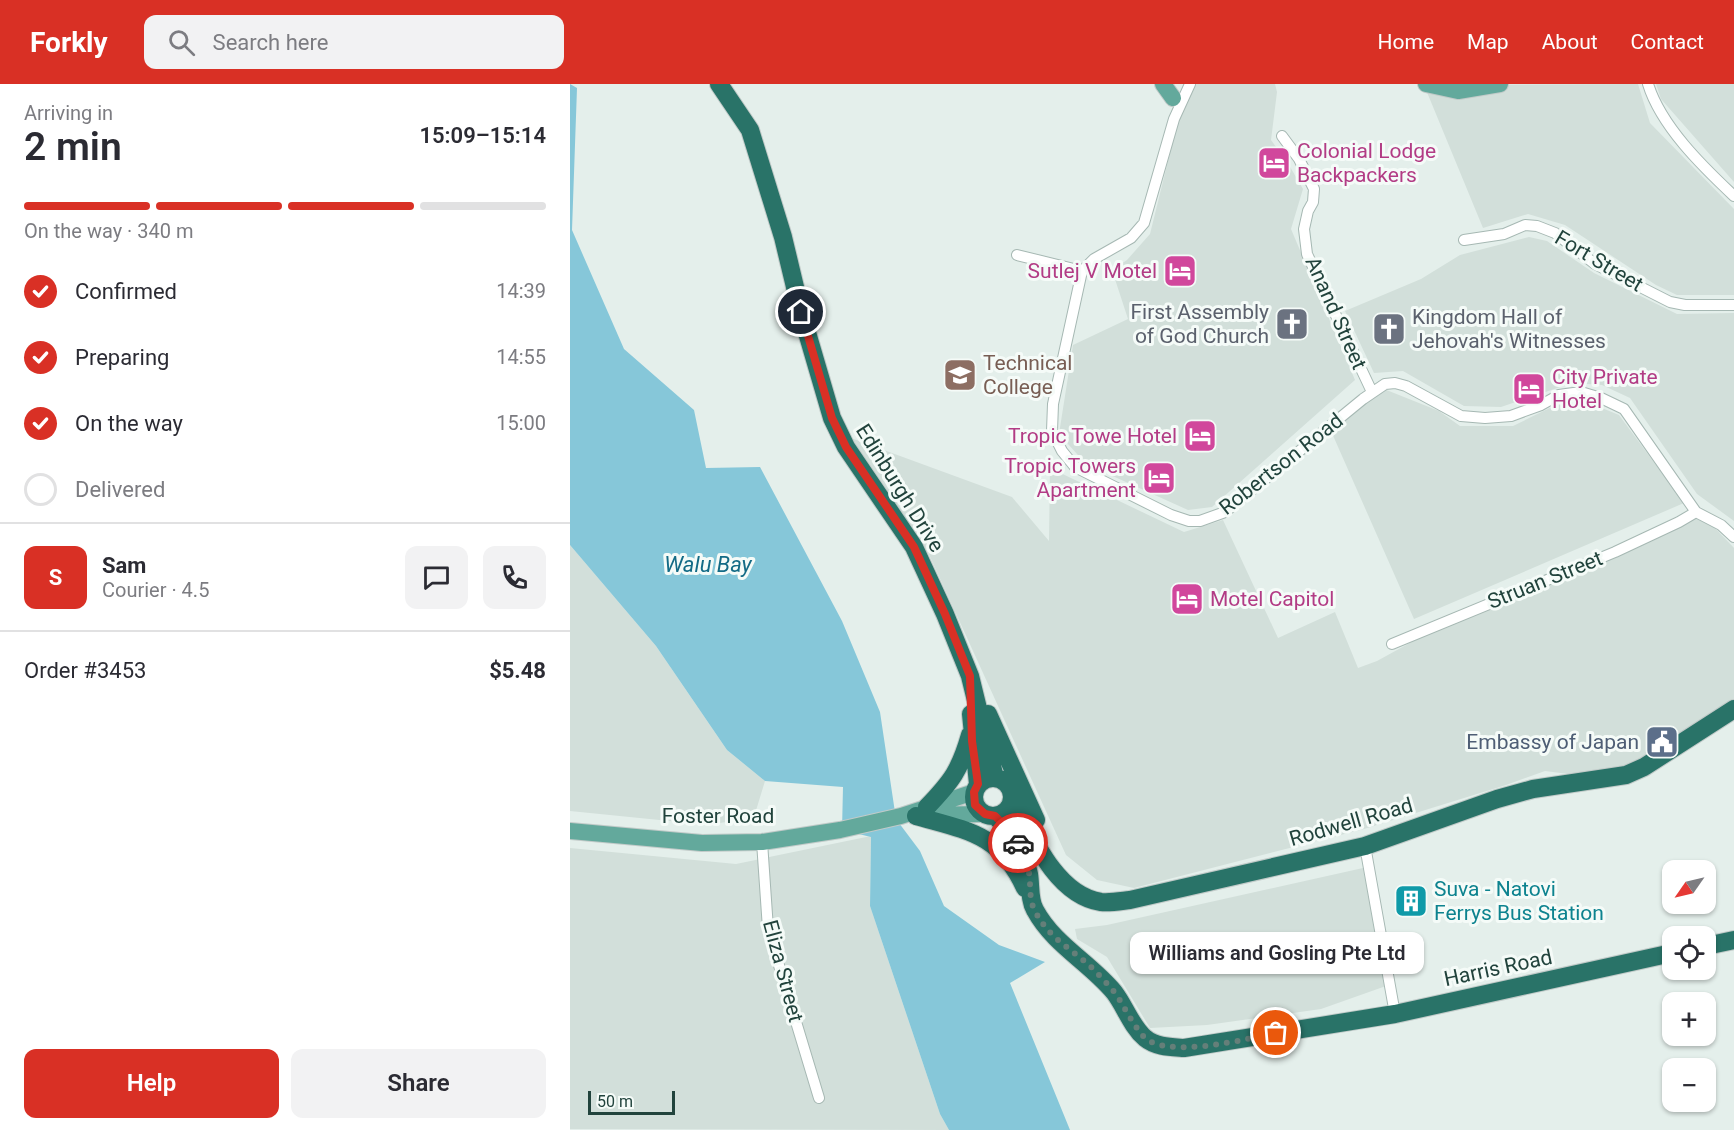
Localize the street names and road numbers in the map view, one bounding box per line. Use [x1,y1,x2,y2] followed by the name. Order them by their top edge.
[1551,225,1647,297] street label: Fort Street
[1300,253,1372,373] street label: Anand Street
[1214,408,1348,520] street label: Robertson Road
[851,420,949,556] street label: Edinburgh Drive
[1484,546,1606,614] street label: Struan Street
[1287,793,1415,851] street label: Rodwell Road
[662,804,774,828] street label: Foster Road
[758,917,808,1025] street label: Eliza Street
[1442,945,1554,991] street label: Harris Road

